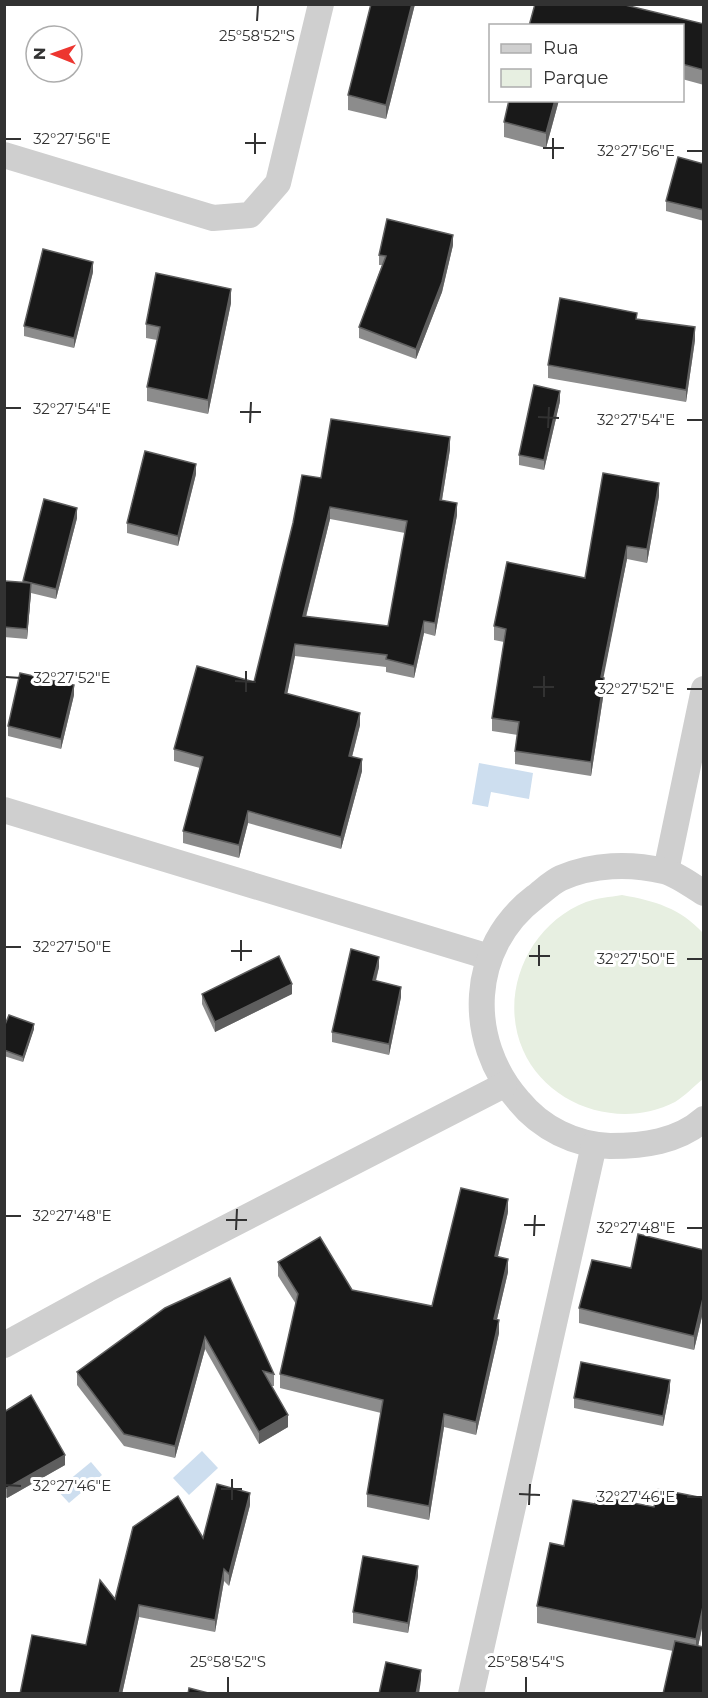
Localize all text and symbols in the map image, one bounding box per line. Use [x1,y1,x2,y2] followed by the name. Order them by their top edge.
[24,24,84,84] north arrow
[489,24,684,102] legend
[219,26,295,45] text: 25°58'52"S
[543,37,579,59] text: Rua
[30,47,49,60] text: N
[543,67,609,89] text: Parque
[33,129,111,148] text: 32°27'56"E
[597,141,675,160] text: 32°27'56"E
[33,399,111,418] text: 32°27'54"E
[597,410,675,429] text: 32°27'54"E
[33,668,111,687] text: 32°27'52"E
[597,679,675,698] text: 32°27'52"E
[33,937,111,956] text: 32°27'50"E
[597,949,675,968] text: 32°27'50"E
[32,1206,112,1225] text: 32°27'48"E
[596,1218,676,1237] text: 32°27'48"E
[33,1476,111,1495] text: 32°27'46"E
[597,1487,675,1506] text: 32°27'46"E
[190,1652,266,1671] text: 25°58'52"S
[487,1652,565,1671] text: 25°58'54"S

